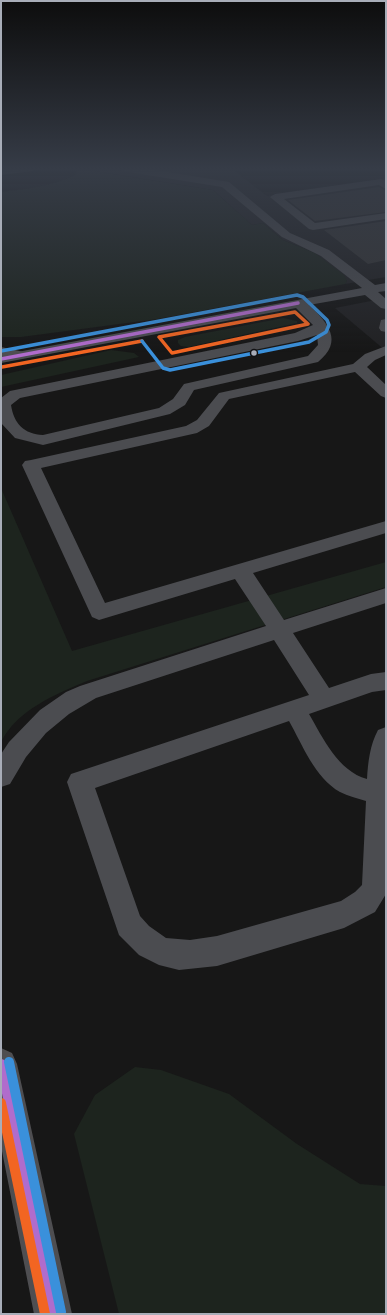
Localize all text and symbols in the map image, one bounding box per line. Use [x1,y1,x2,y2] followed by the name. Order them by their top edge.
[249,348,259,358] unlabelled marker

